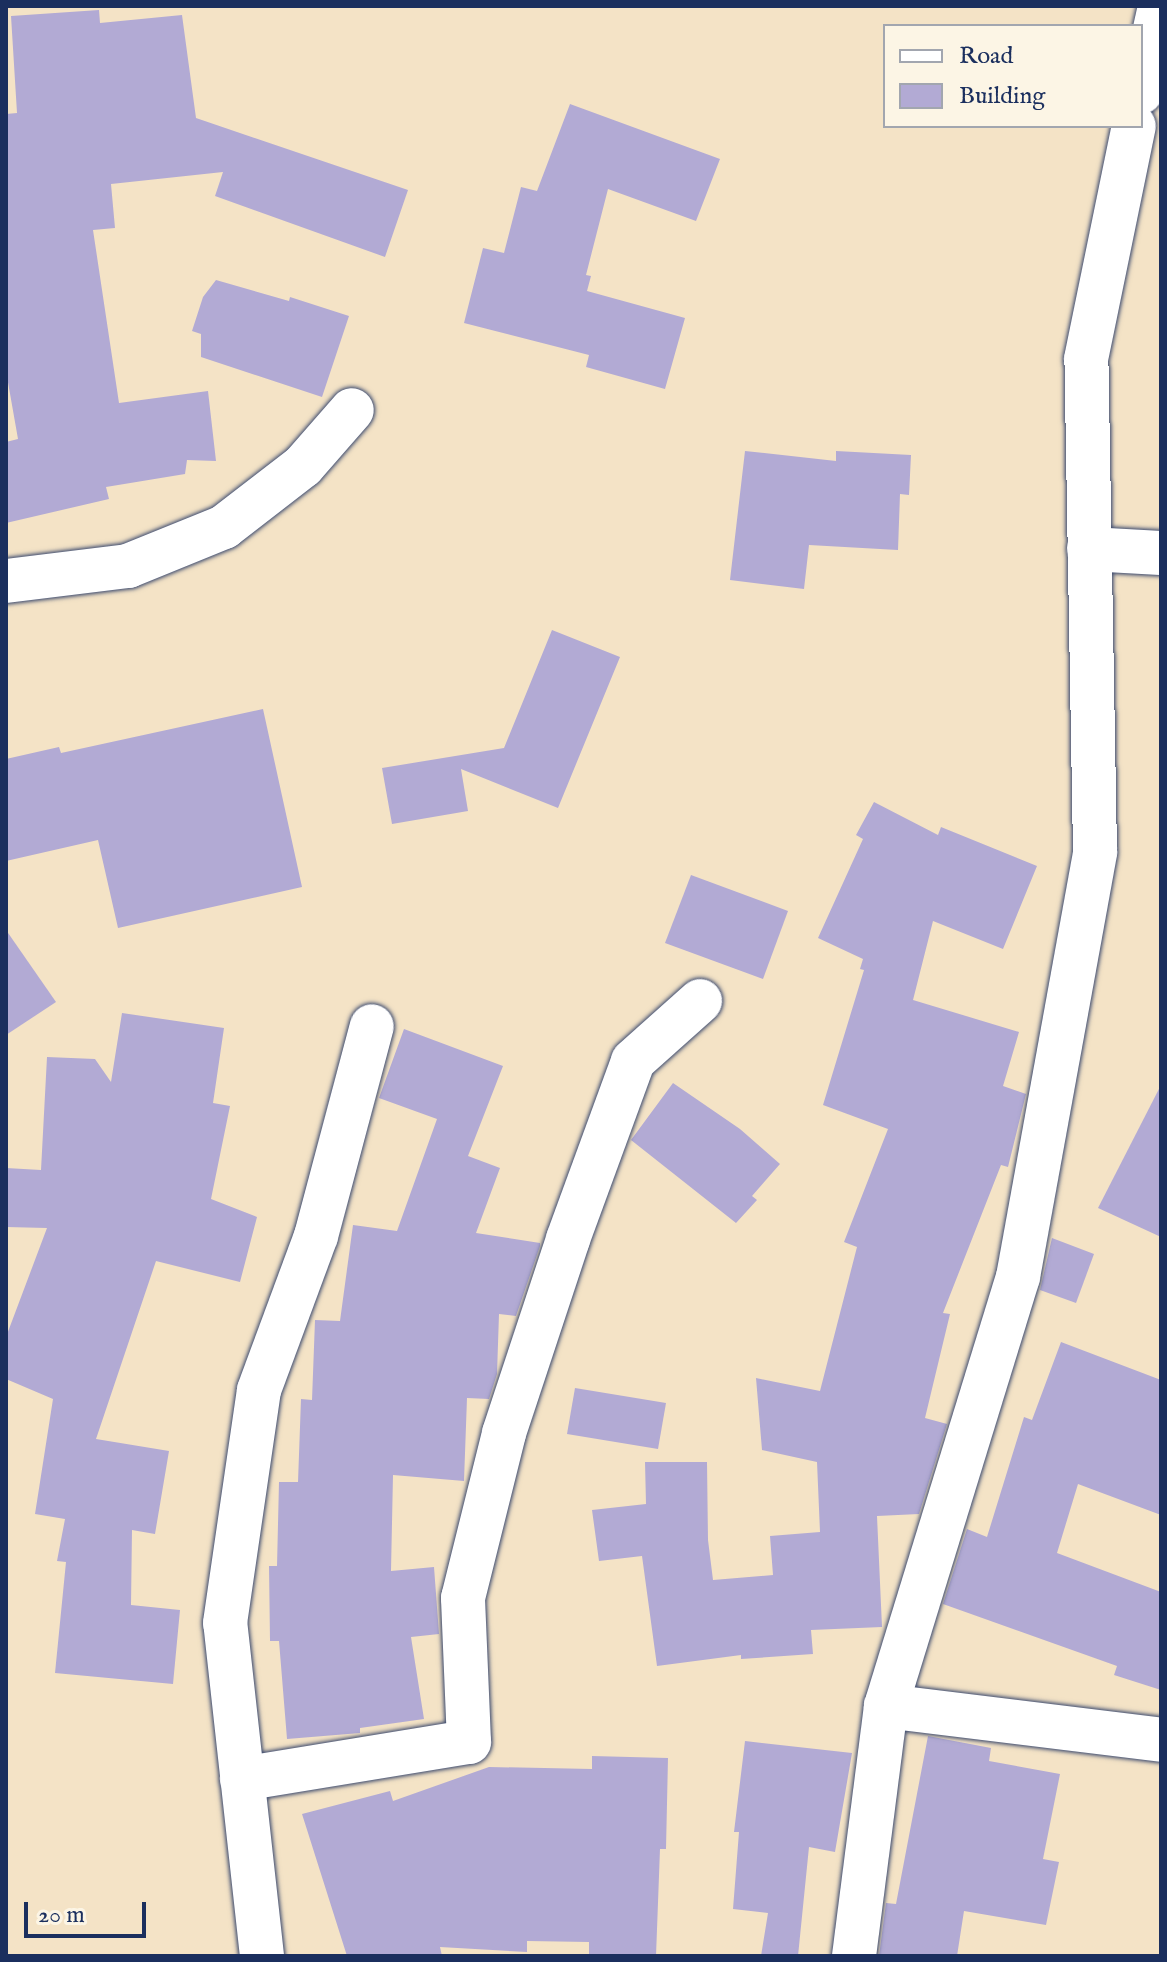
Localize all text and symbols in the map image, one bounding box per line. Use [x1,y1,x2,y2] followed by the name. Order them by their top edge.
[883,24,1143,128] legend
[959,41,1013,72] text: Road
[959,81,1045,112] text: Building
[28,1886,150,1936] scale bar
[38,1900,85,1931] text: 20 m

